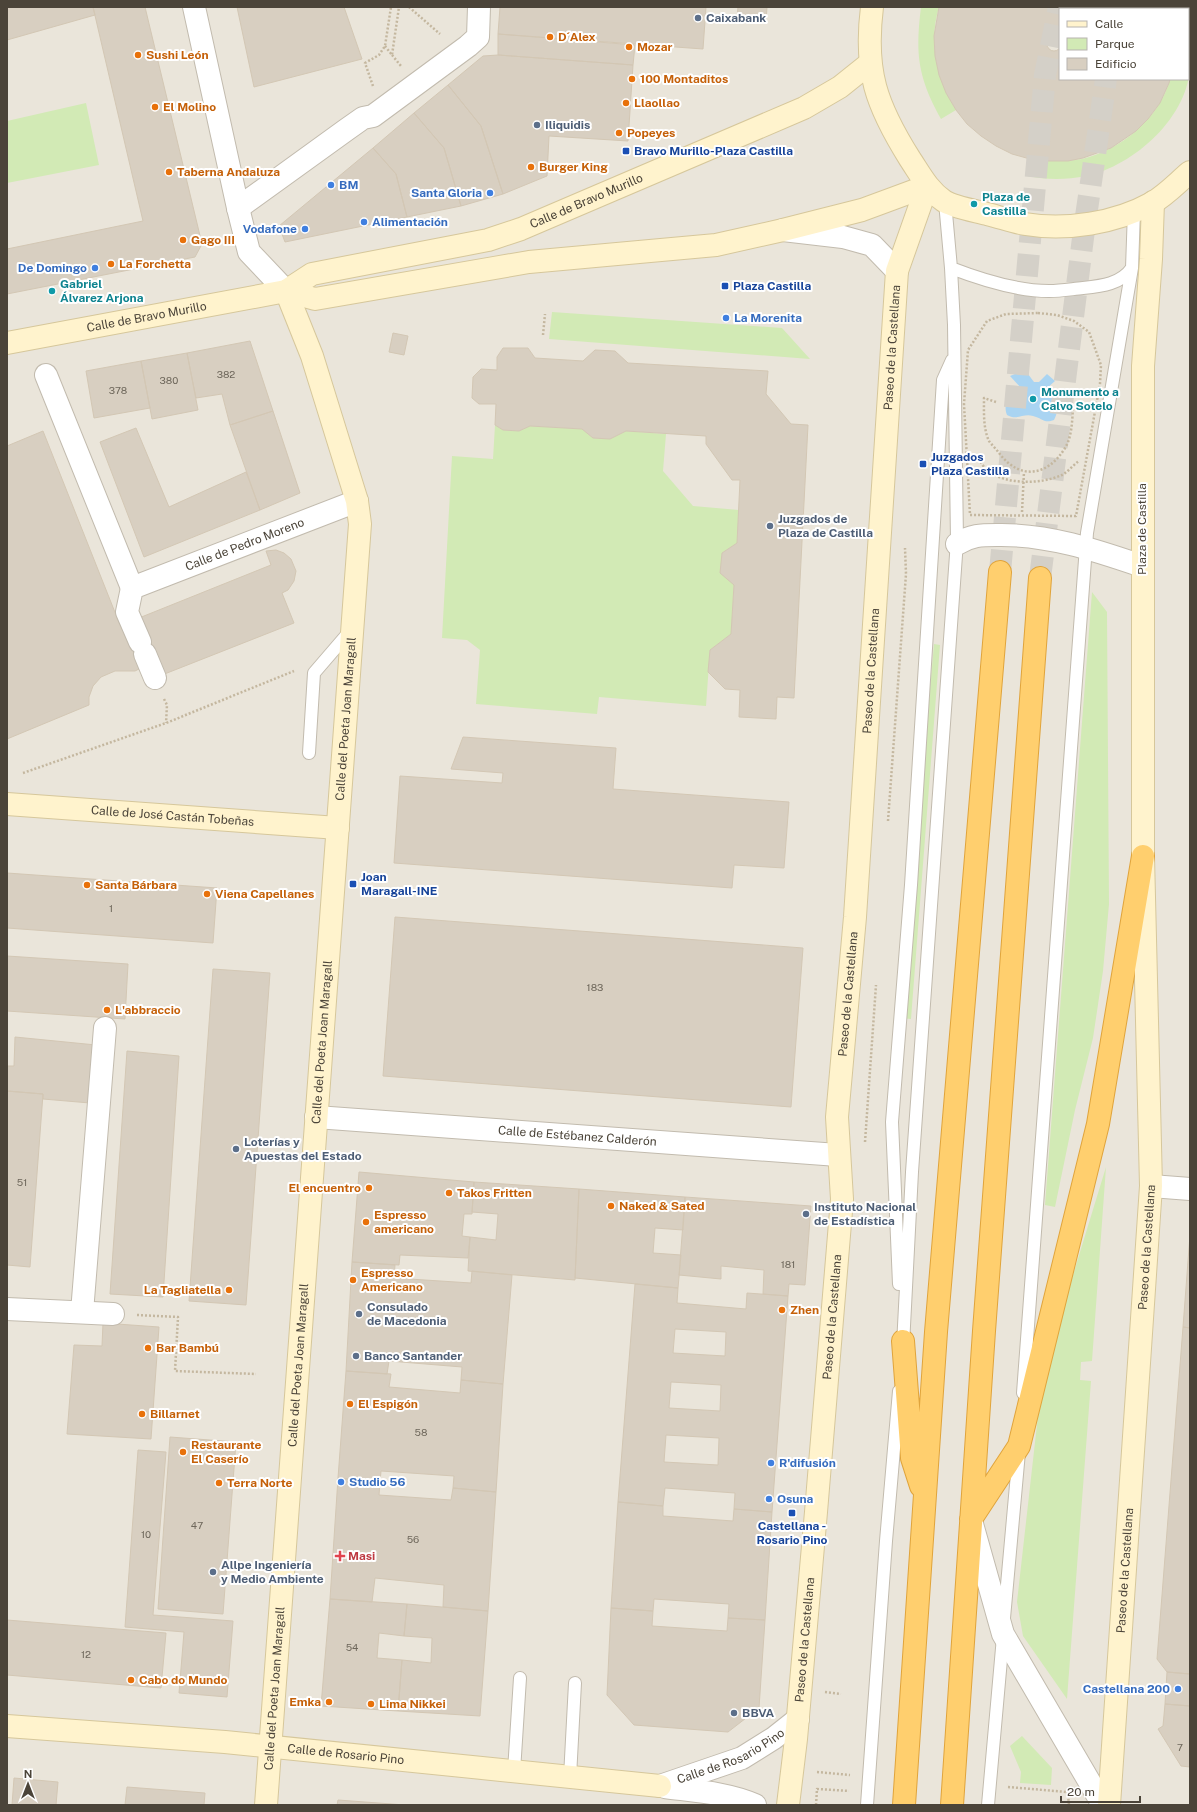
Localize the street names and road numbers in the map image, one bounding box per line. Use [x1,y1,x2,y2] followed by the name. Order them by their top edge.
[528,171,645,231] street label: Calle de Bravo Murillo
[881,284,903,411] street label: Paseo de la Castellana
[86,299,208,335] street label: Calle de Bravo Murillo
[1135,483,1149,575] street label: Plaza de Castilla
[183,515,306,574] street label: Calle de Pedro Moreno
[860,608,882,734] street label: Paseo de la Castellana
[333,636,359,801] street label: Calle del Poeta Joan Maragall
[90,803,255,829] street label: Calle de José Castán Tobeñas
[835,931,861,1057] street label: Paseo de la Castellana
[309,959,335,1124] street label: Calle del Poeta Joan Maragall
[497,1123,657,1149] street label: Calle de Estébanez Calderón
[1136,1184,1158,1310] street label: Paseo de la Castellana
[820,1254,844,1380] street label: Paseo de la Castellana
[285,1283,311,1448] street label: Calle del Poeta Joan Maragall
[1114,1507,1136,1634] street label: Paseo de la Castellana
[792,1577,817,1703] street label: Paseo de la Castellana
[262,1606,288,1771] street label: Calle del Poeta Joan Maragall
[675,1725,787,1787] street label: Calle de Rosario Pino
[287,1741,405,1767] street label: Calle de Rosario Pino

